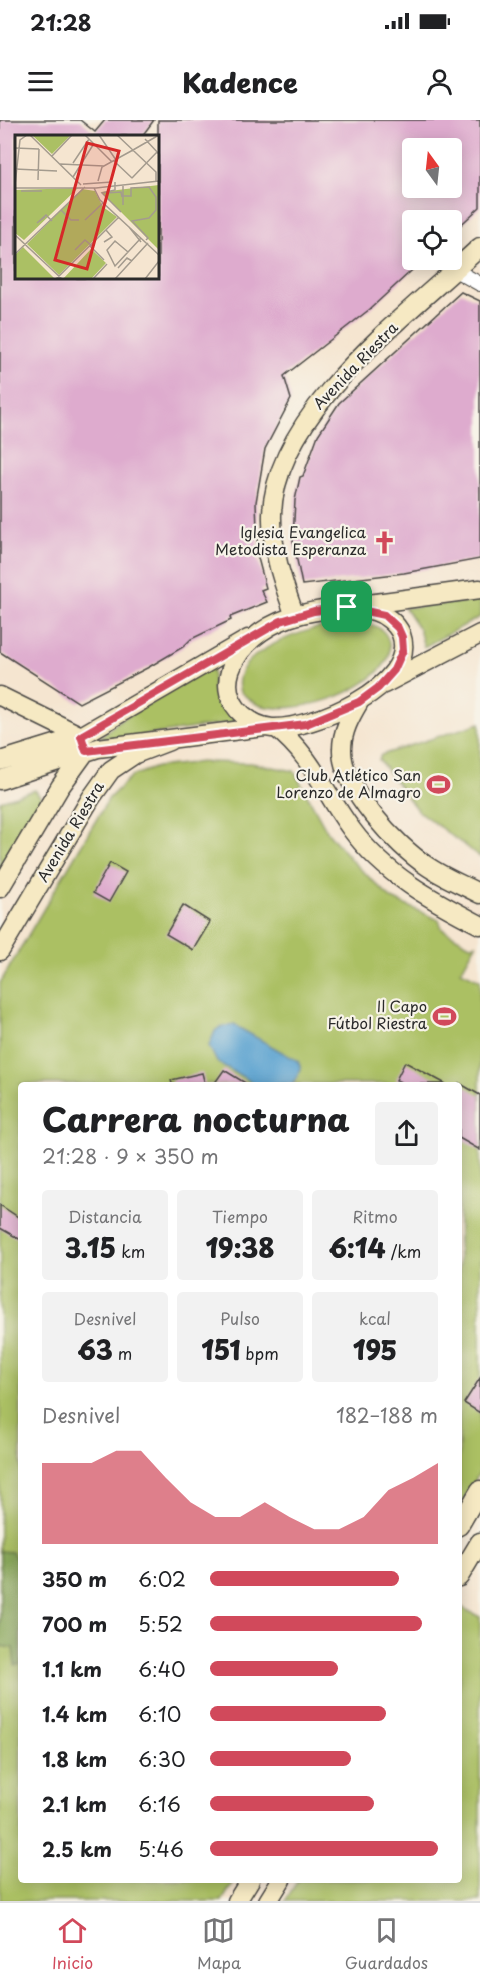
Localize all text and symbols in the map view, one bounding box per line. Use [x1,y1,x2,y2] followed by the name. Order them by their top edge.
[30,5,92,38] text: 21:28
[182,61,298,102] text: Kadence
[24,65,57,98] icon: menu
[423,65,456,98] icon: person
[15,135,159,279] inset map
[402,138,462,198] north arrow
[402,138,462,270] map controls
[402,210,462,270] button: locate
[307,316,403,414] street label: Avenida Riestra
[215,520,367,560] place label: Iglesia Evangelica Metodista Esperanza
[371,529,397,555] church icon: Iglesia Evangelica Metodista Esperanza
[321,581,372,632] pin
[330,590,363,623] icon: arrive
[276,763,421,803] place label: Club Atlético San Lorenzo de Almagro
[426,772,452,798] sports icon: Club Atlético San Lorenzo de Almagro
[31,776,109,886] street label: Avenida Riestra
[328,994,428,1034] place label: Il Capo Fútbol Riestra
[432,1003,458,1029] sports icon: Il Capo Fútbol Riestra
[42,1093,350,1143] text: Carrera nocturna
[375,1102,438,1165] button: share
[42,1141,219,1171] text: 21:28 · 9 × 350 m
[68,1204,142,1228] text: Distancia
[212,1204,268,1228] text: Tiempo
[352,1204,398,1228] text: Ritmo
[65,1228,116,1267] text: 3.15
[205,1228,275,1267] text: 19:38
[329,1228,385,1267] text: 6:14
[116,1239,145,1263] text: km
[385,1239,421,1263] text: /km
[74,1306,136,1330] text: Desnivel
[220,1306,260,1330] text: Pulso
[359,1306,391,1330] text: kcal
[78,1330,113,1369] text: 63
[201,1330,240,1369] text: 151
[353,1330,397,1369] text: 195
[113,1341,132,1365] text: m
[240,1341,279,1365] text: bpm
[42,1400,120,1430] text: Desnivel
[336,1400,438,1430] text: 182–188 m
[42,1564,107,1594] text: 350 m
[138,1564,186,1594] text: 6:02
[42,1609,107,1639] text: 700 m
[138,1609,183,1639] text: 5:52
[42,1654,102,1684] text: 1.1 km
[138,1654,186,1684] text: 6:40
[42,1699,108,1729] text: 1.4 km
[138,1699,181,1729] text: 6:10
[42,1744,107,1774] text: 1.8 km
[138,1744,186,1774] text: 6:30
[42,1789,107,1819] text: 2.1 km
[138,1789,181,1819] text: 6:16
[42,1834,112,1864] text: 2.5 km
[138,1834,184,1864] text: 5:46
[52,1914,93,1974] tab: Inicio
[197,1914,241,1974] tab: Mapa
[345,1914,428,1974] tab: Guardados

